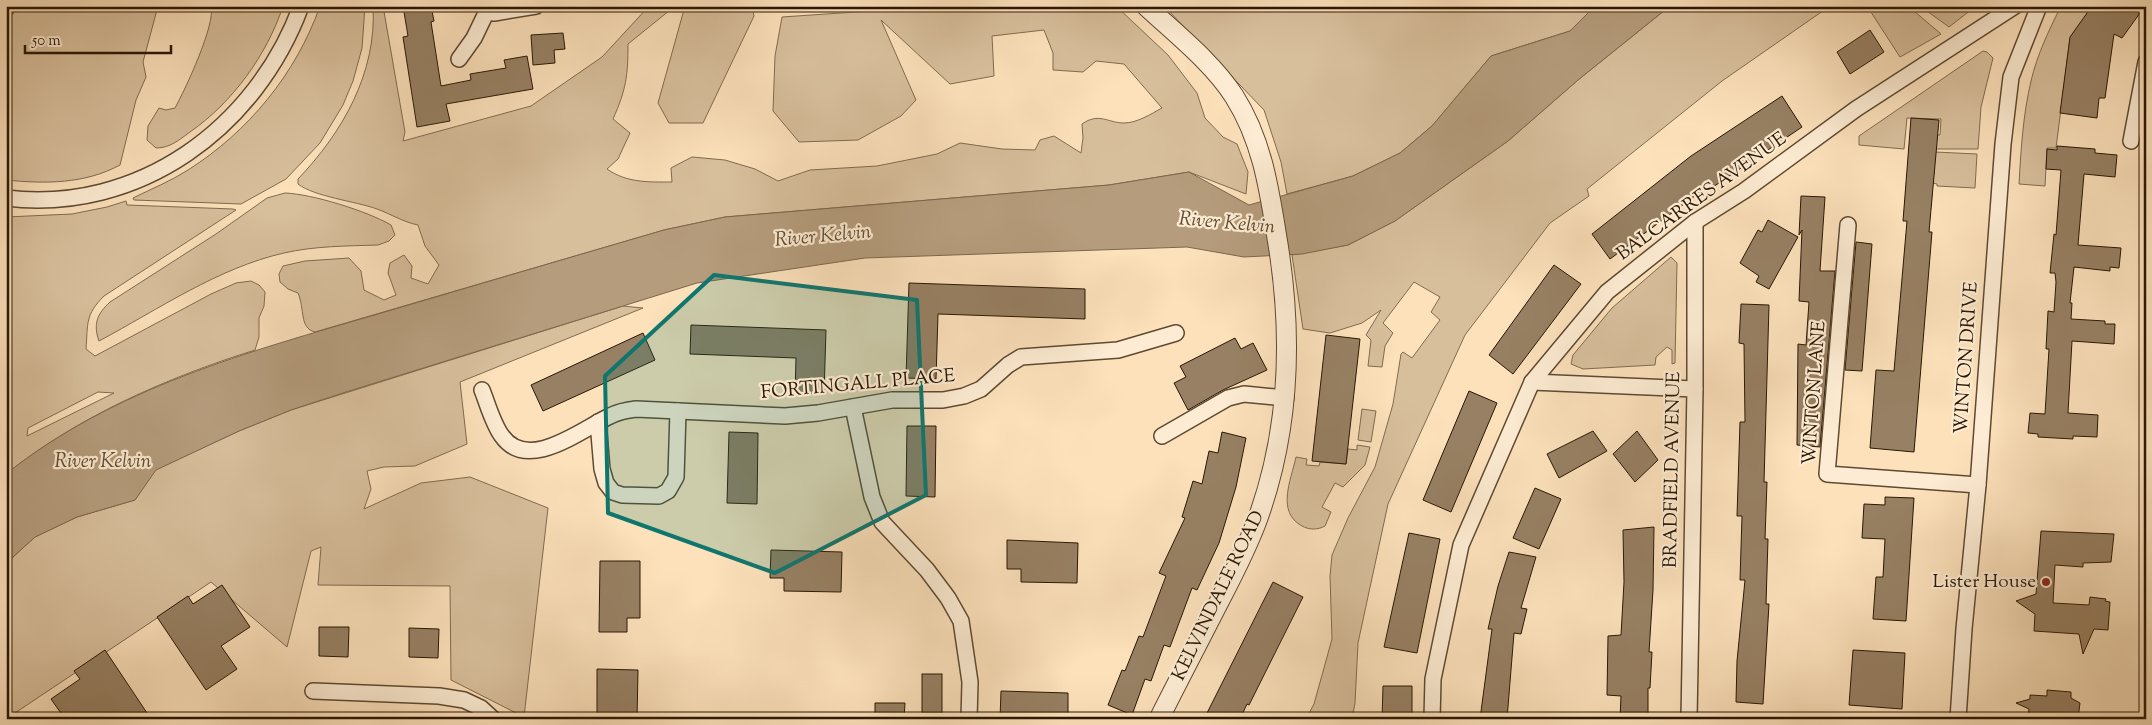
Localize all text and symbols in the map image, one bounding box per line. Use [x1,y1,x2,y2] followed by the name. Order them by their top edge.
[25,22,171,54] scale bar
[31,31,61,52] text: 50 m
[1612,126,1793,268] street label: BALCARRES AVENUE
[1178,205,1277,243] water label: River Kelvin
[774,218,873,256] water label: River Kelvin
[1948,280,1986,435] street label: WINTON DRIVE
[1796,319,1834,466] street label: WINTON LANE
[760,363,957,407] street label: FORTINGALL PLACE
[1658,371,1688,569] street label: BRADFIELD AVENUE
[55,448,152,477] water label: River Kelvin
[1166,506,1272,686] street label: KELVINDALE ROAD
[1932,569,2036,596] place label: Lister House
[2040,576,2052,588] marker: Lister House

